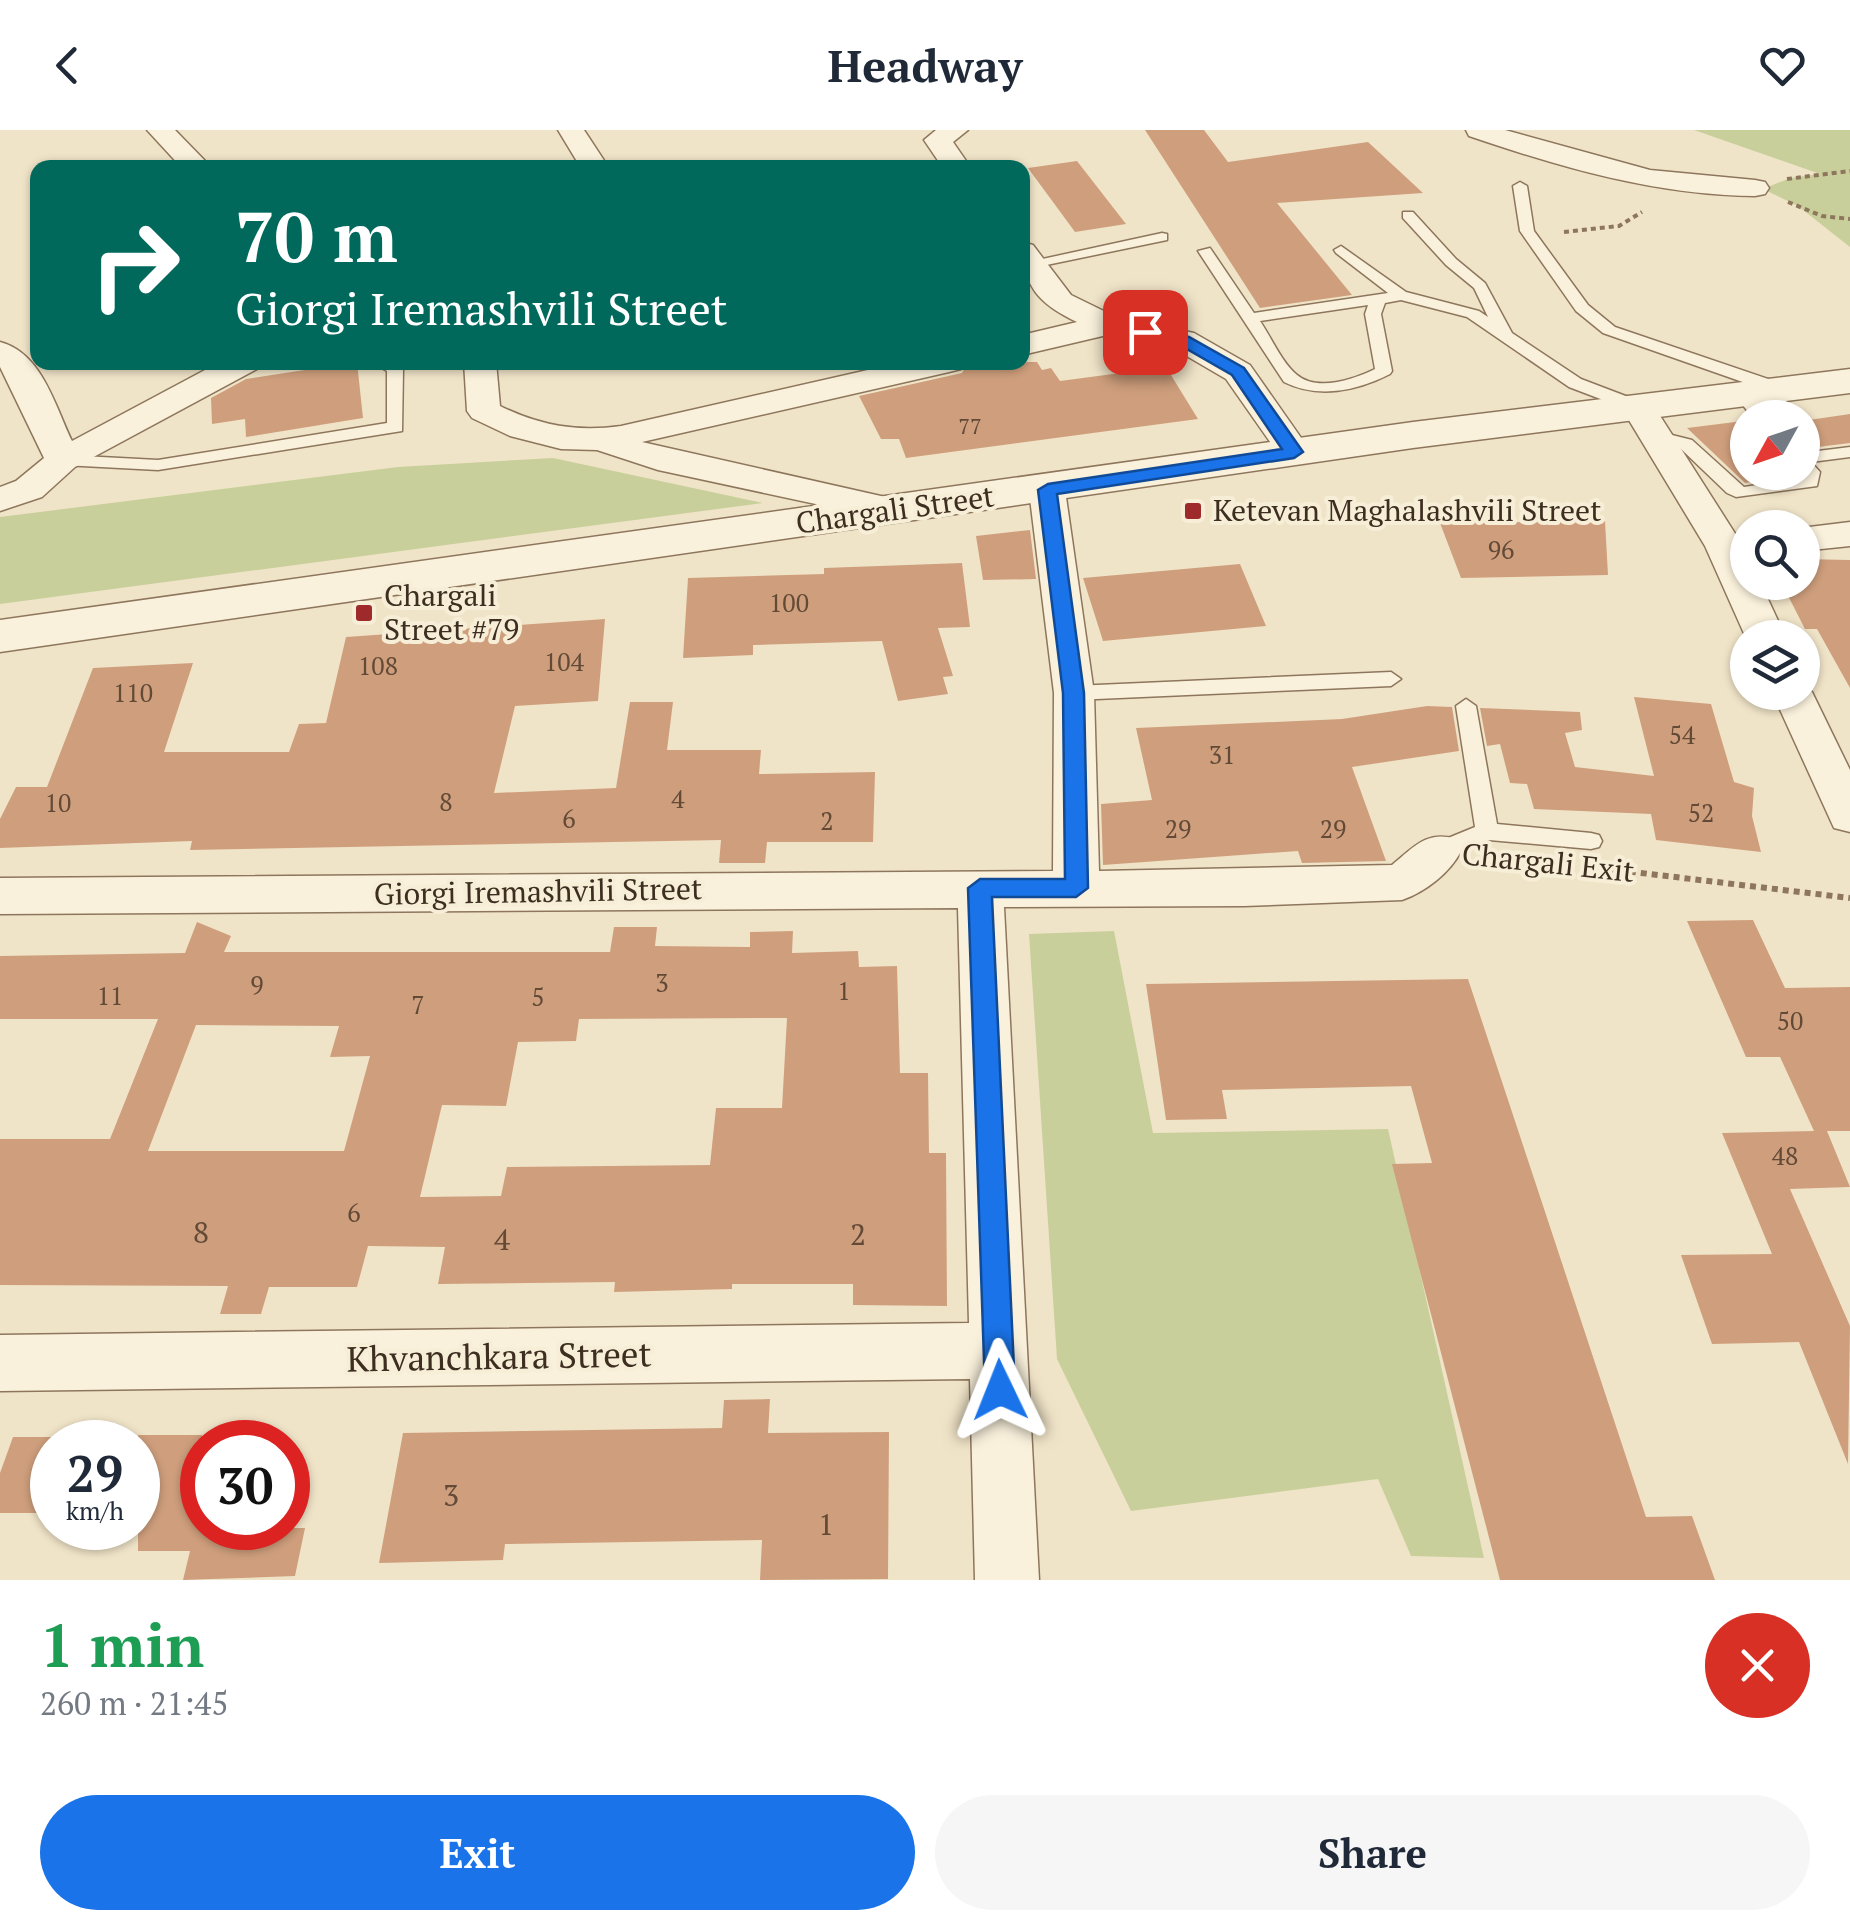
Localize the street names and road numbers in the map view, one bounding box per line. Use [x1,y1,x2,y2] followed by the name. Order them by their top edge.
[793,475,997,543] street label: Chargali Street
[1460,833,1636,891] street label: Chargali Exit
[373,868,702,914] street label: Giorgi Iremashvili Street
[346,1330,652,1382] street label: Khvanchkara Street

